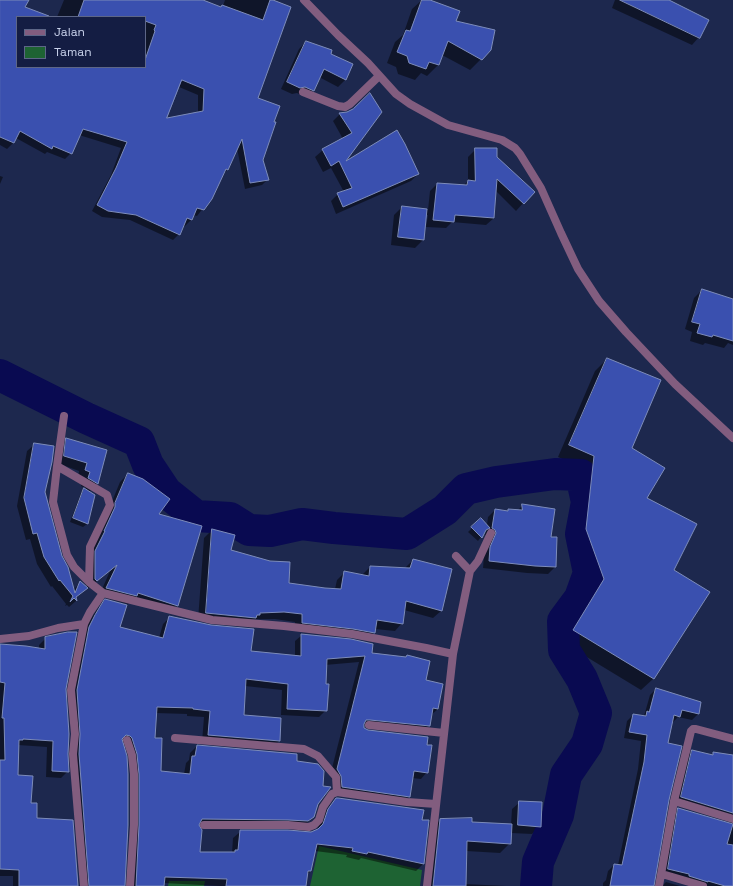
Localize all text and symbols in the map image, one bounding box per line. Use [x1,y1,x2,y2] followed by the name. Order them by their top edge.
[16,16,146,68] legend
[54,24,85,40] text: Jalan
[54,44,91,60] text: Taman

